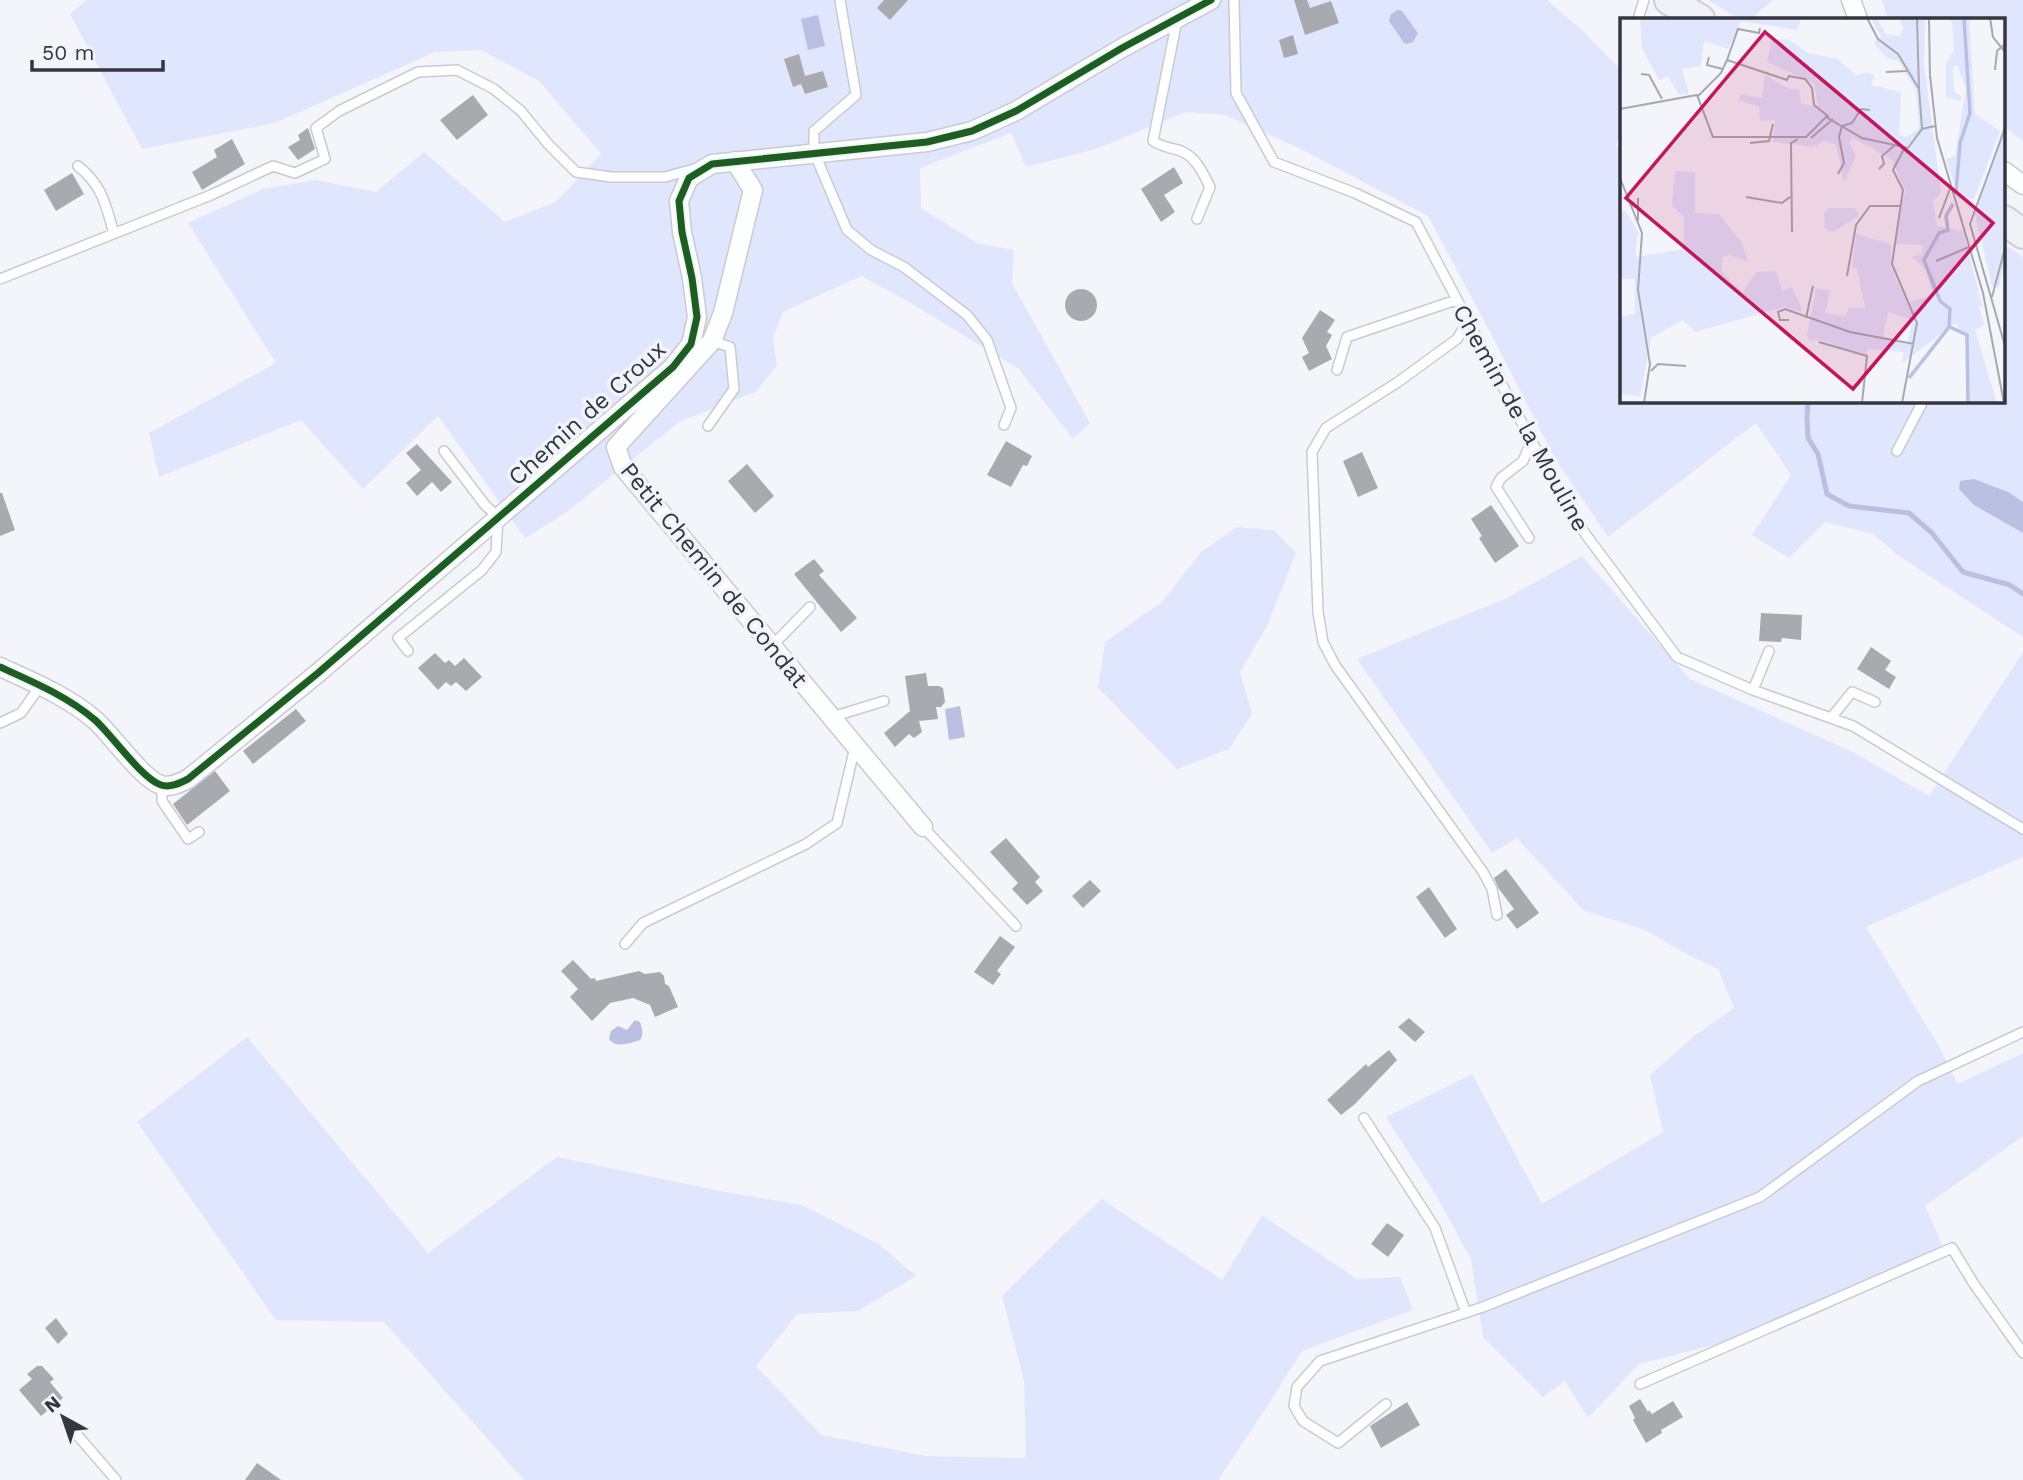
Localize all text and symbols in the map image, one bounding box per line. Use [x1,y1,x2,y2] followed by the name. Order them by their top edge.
[1620,18,2006,402] inset map
[32,28,163,72] scale bar
[42,40,94,65] text: 50 m
[1447,300,1595,536] street label: Chemin de la Mouline
[502,335,672,491] street label: Chemin de Croux
[615,457,813,693] street label: Petit Chemin de Condat
[28,1382,98,1452] north arrow
[40,1391,65,1418] text: N

